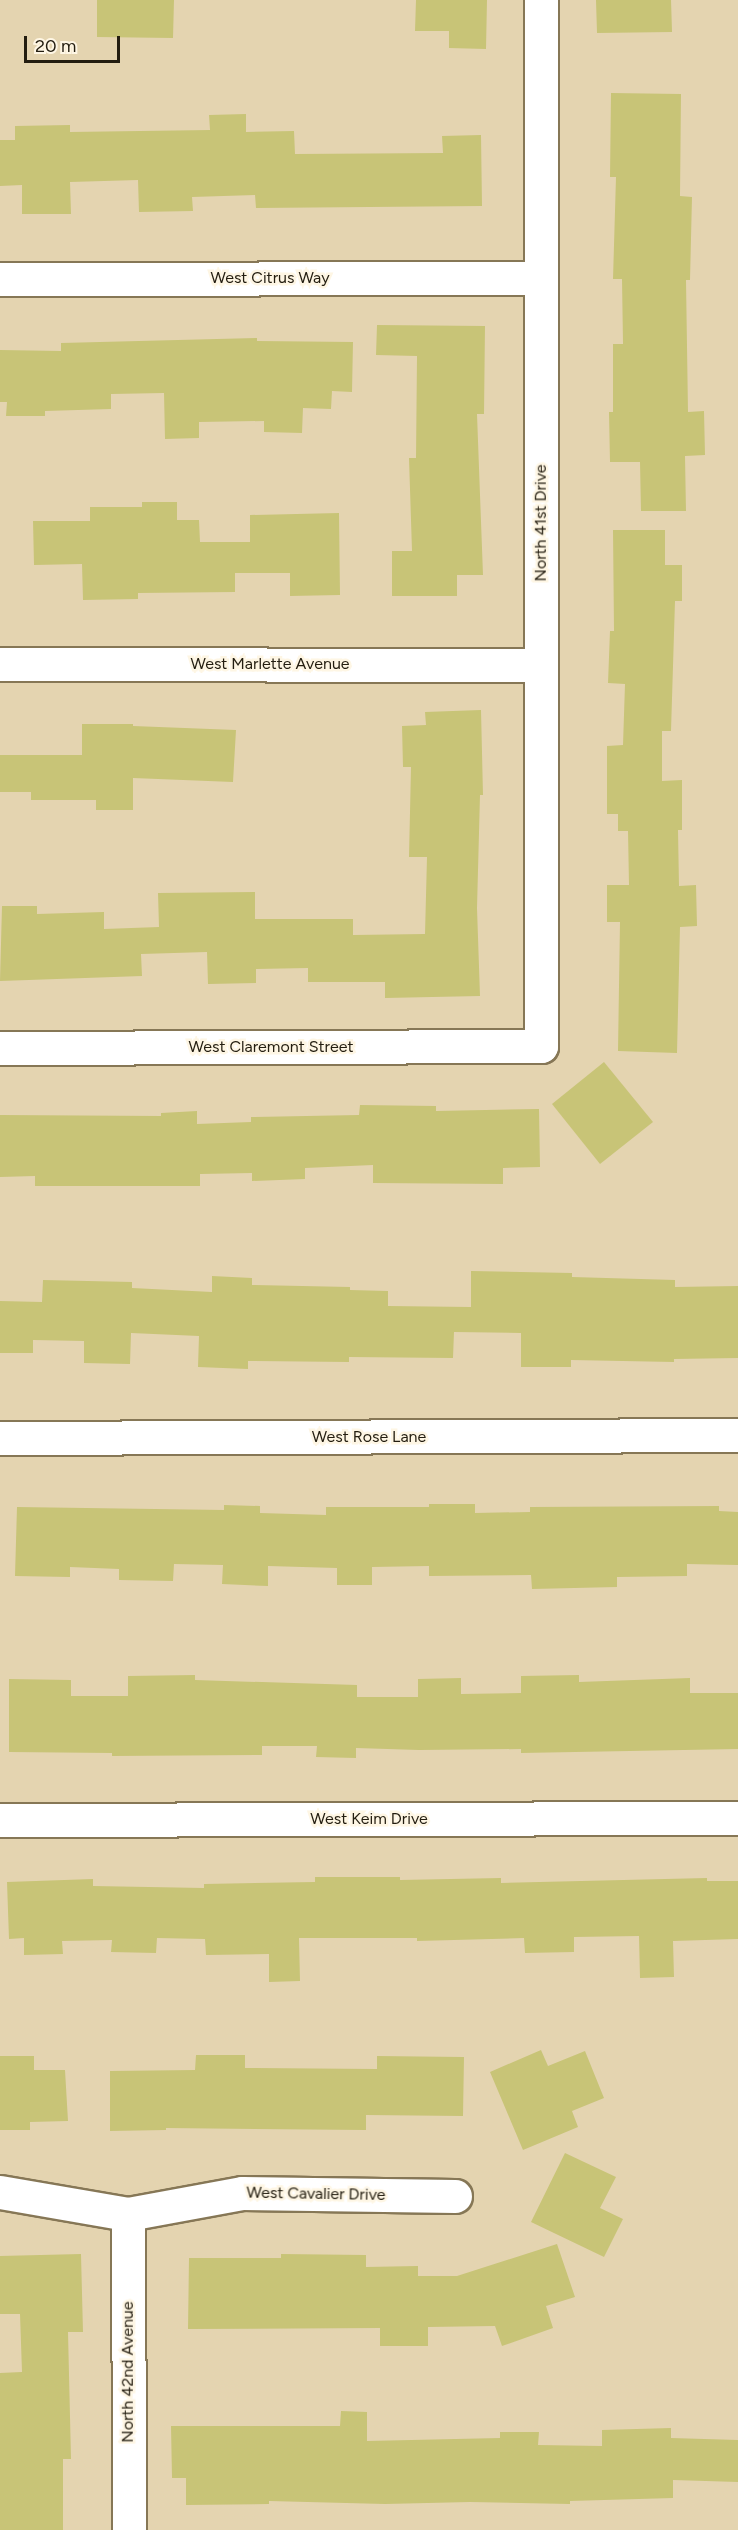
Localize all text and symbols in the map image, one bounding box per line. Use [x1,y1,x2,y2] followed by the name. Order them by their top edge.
[27,24,123,62] scale bar
[35,35,76,57] text: 20 m
[210,268,330,288] street label: West Citrus Way
[531,465,551,581] street label: North 41st Drive
[190,654,350,674] street label: West Marlette Avenue
[189,1037,353,1057] street label: West Claremont Street
[312,1427,426,1447] street label: West Rose Lane
[310,1809,428,1829] street label: West Keim Drive
[246,2183,386,2205] street label: West Cavalier Drive
[118,2301,138,2443] street label: North 42nd Avenue

